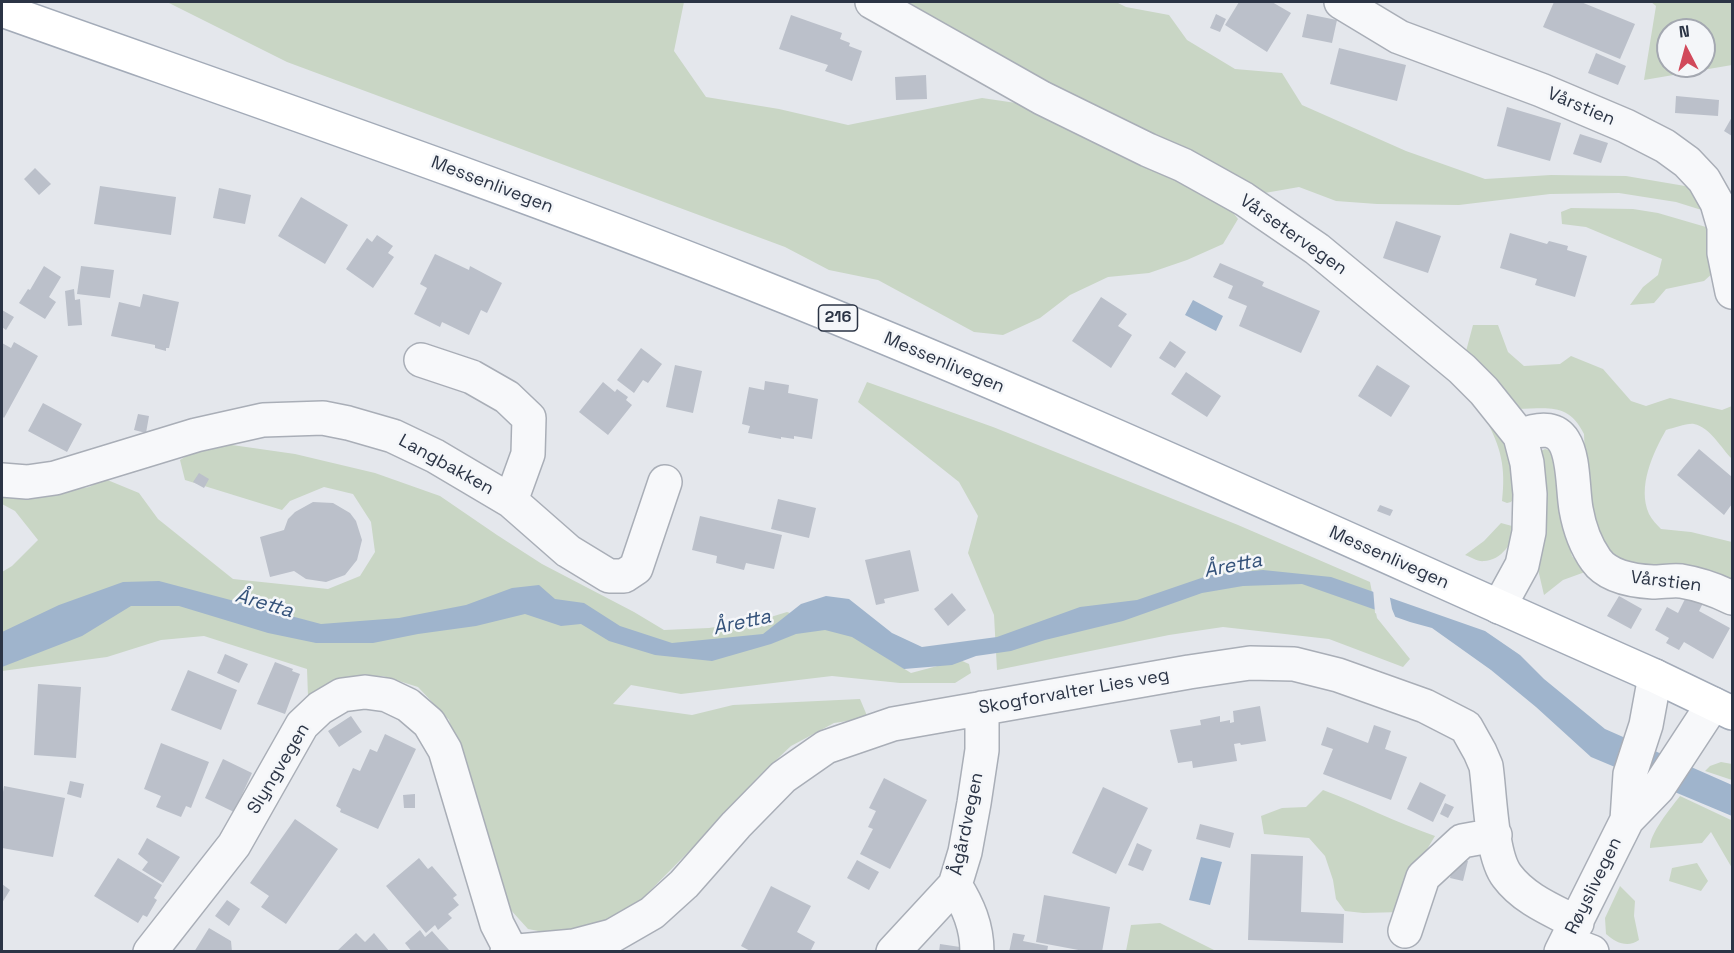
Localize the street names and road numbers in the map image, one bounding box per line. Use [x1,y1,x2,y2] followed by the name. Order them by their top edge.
[1544,83,1618,131] street label: Vårstien
[428,152,556,218] street label: Messenlivegen
[1235,190,1351,280] street label: Vårsetervegen
[818,305,858,331] road number: 216
[880,328,1008,398] street label: Messenlivegen
[395,430,497,500] street label: Langbakken
[1326,522,1452,594] street label: Messenlivegen
[1629,567,1703,597] street label: Vårstien
[977,665,1171,719] street label: Skogforvalter Lies veg
[243,720,315,818] street label: Slyngvegen
[946,771,988,877] street label: Ågårdvegen
[1561,834,1627,938] street label: Røyslivegen

